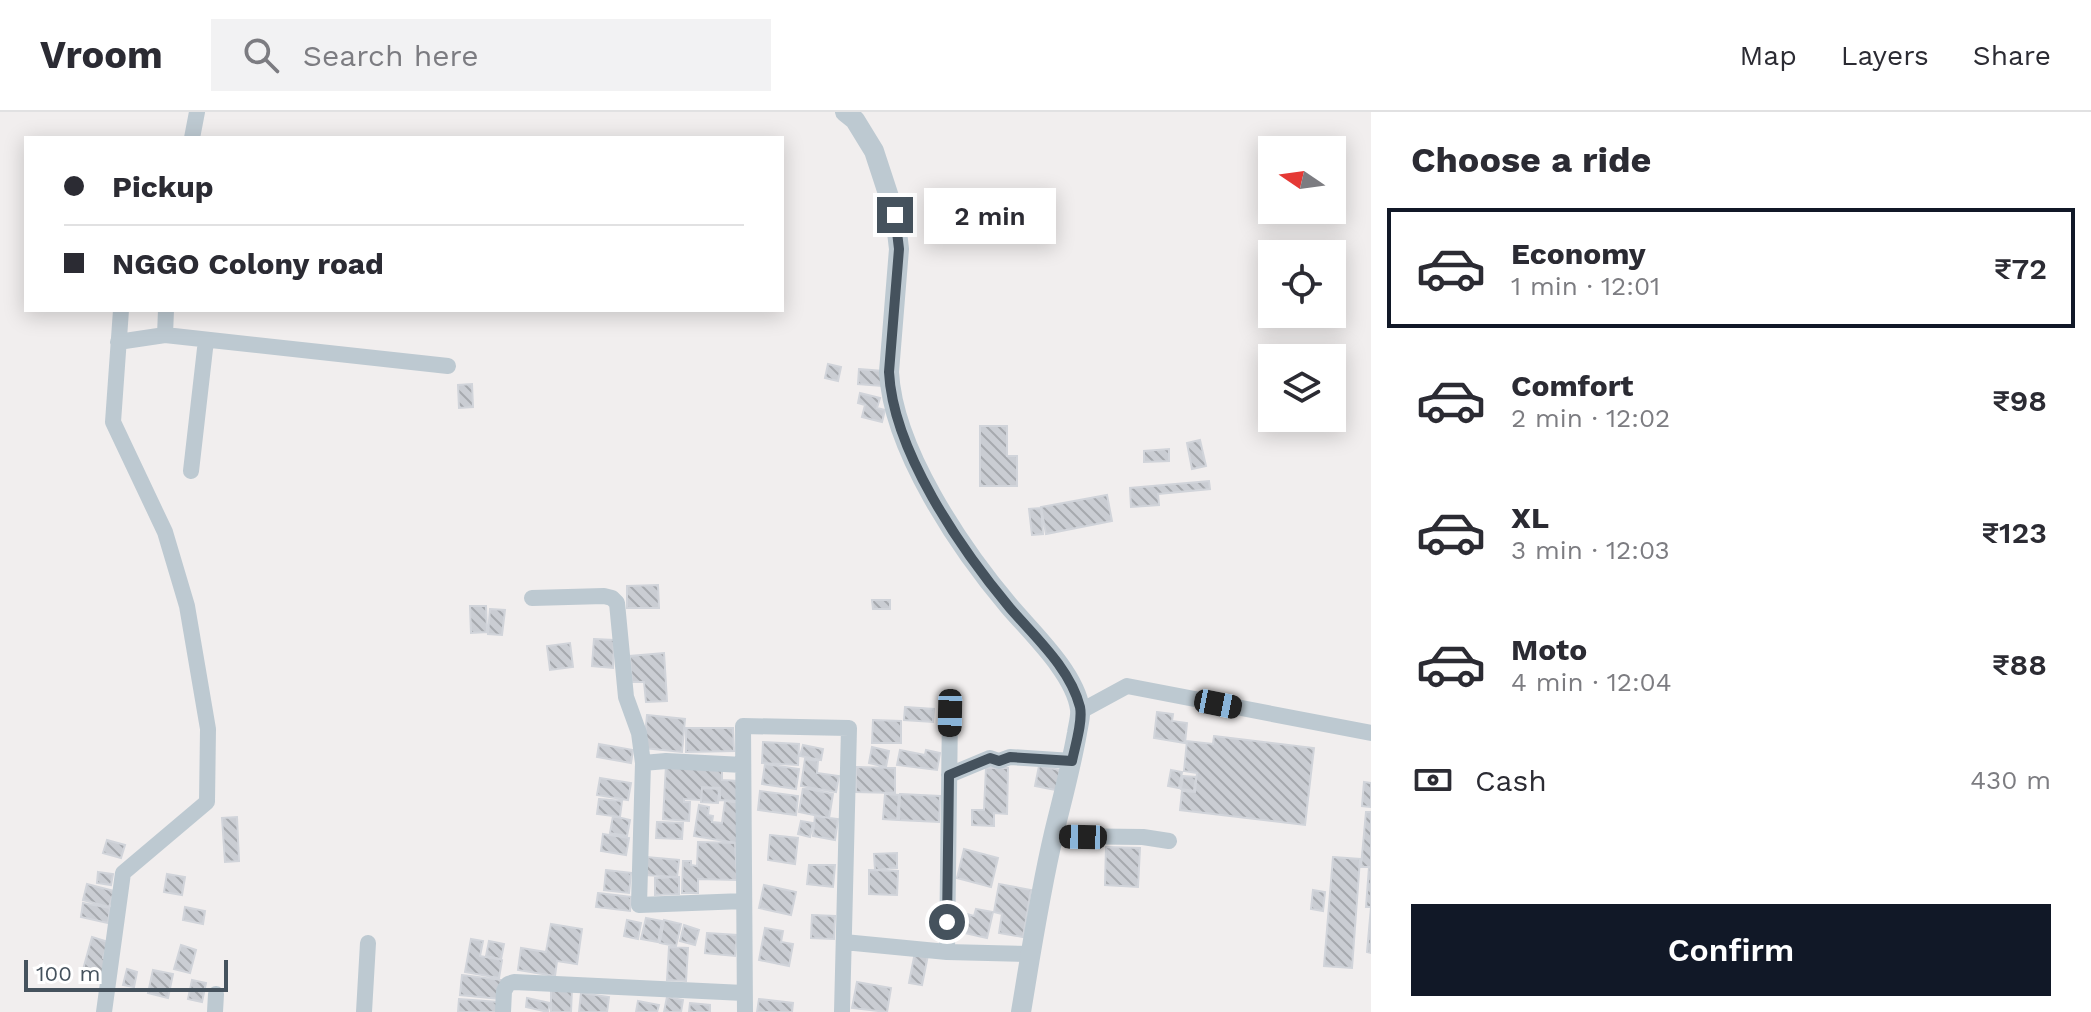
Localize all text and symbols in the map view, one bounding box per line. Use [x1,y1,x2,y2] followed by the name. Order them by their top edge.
[211,19,771,91] search box
[40,33,163,77] text: Vroom
[239,33,283,77] icon: search
[303,38,479,73] text: Search here
[1740,39,1797,72] text: Map
[1841,39,1929,72] text: Layers
[1973,39,2051,72] text: Share
[1258,136,1346,224] north arrow
[1258,136,1346,432] map controls
[1411,139,1651,181] text: Choose a ride
[112,169,214,204] text: Pickup
[923,187,1055,243] callout: 2 min
[877,197,913,233] route end
[954,201,1026,231] text: 2 min
[1415,232,1487,304] icon: car
[1511,236,1646,271] text: Economy
[1258,240,1346,328] button: locate
[112,246,384,281] text: NGGO Colony road
[1994,251,2047,286] text: ₹72
[1511,271,1660,301] text: 1 min · 12:01
[1258,344,1346,432] button: layers
[1415,364,1487,436] icon: car
[1511,368,1633,403] text: Comfort
[1992,383,2047,418] text: ₹98
[1511,403,1670,433] text: 2 min · 12:02
[1415,496,1487,568] icon: car
[1511,500,1549,535] text: XL
[1982,515,2047,550] text: ₹123
[1511,535,1670,565] text: 3 min · 12:03
[1415,628,1487,700] icon: car
[1511,632,1587,667] text: Moto
[1992,647,2047,682] text: ₹88
[1511,667,1672,697] text: 4 min · 12:04
[1192,688,1244,720] car
[938,689,962,737] car
[1411,758,1455,802] icon: cash
[1475,763,1547,798] text: Cash
[1970,765,2051,795] text: 430 m
[1059,825,1107,849] car
[929,904,965,940] route start
[1411,904,2051,996] button: Confirm
[24,956,228,992] scale bar
[36,961,100,986] text: 100 m

